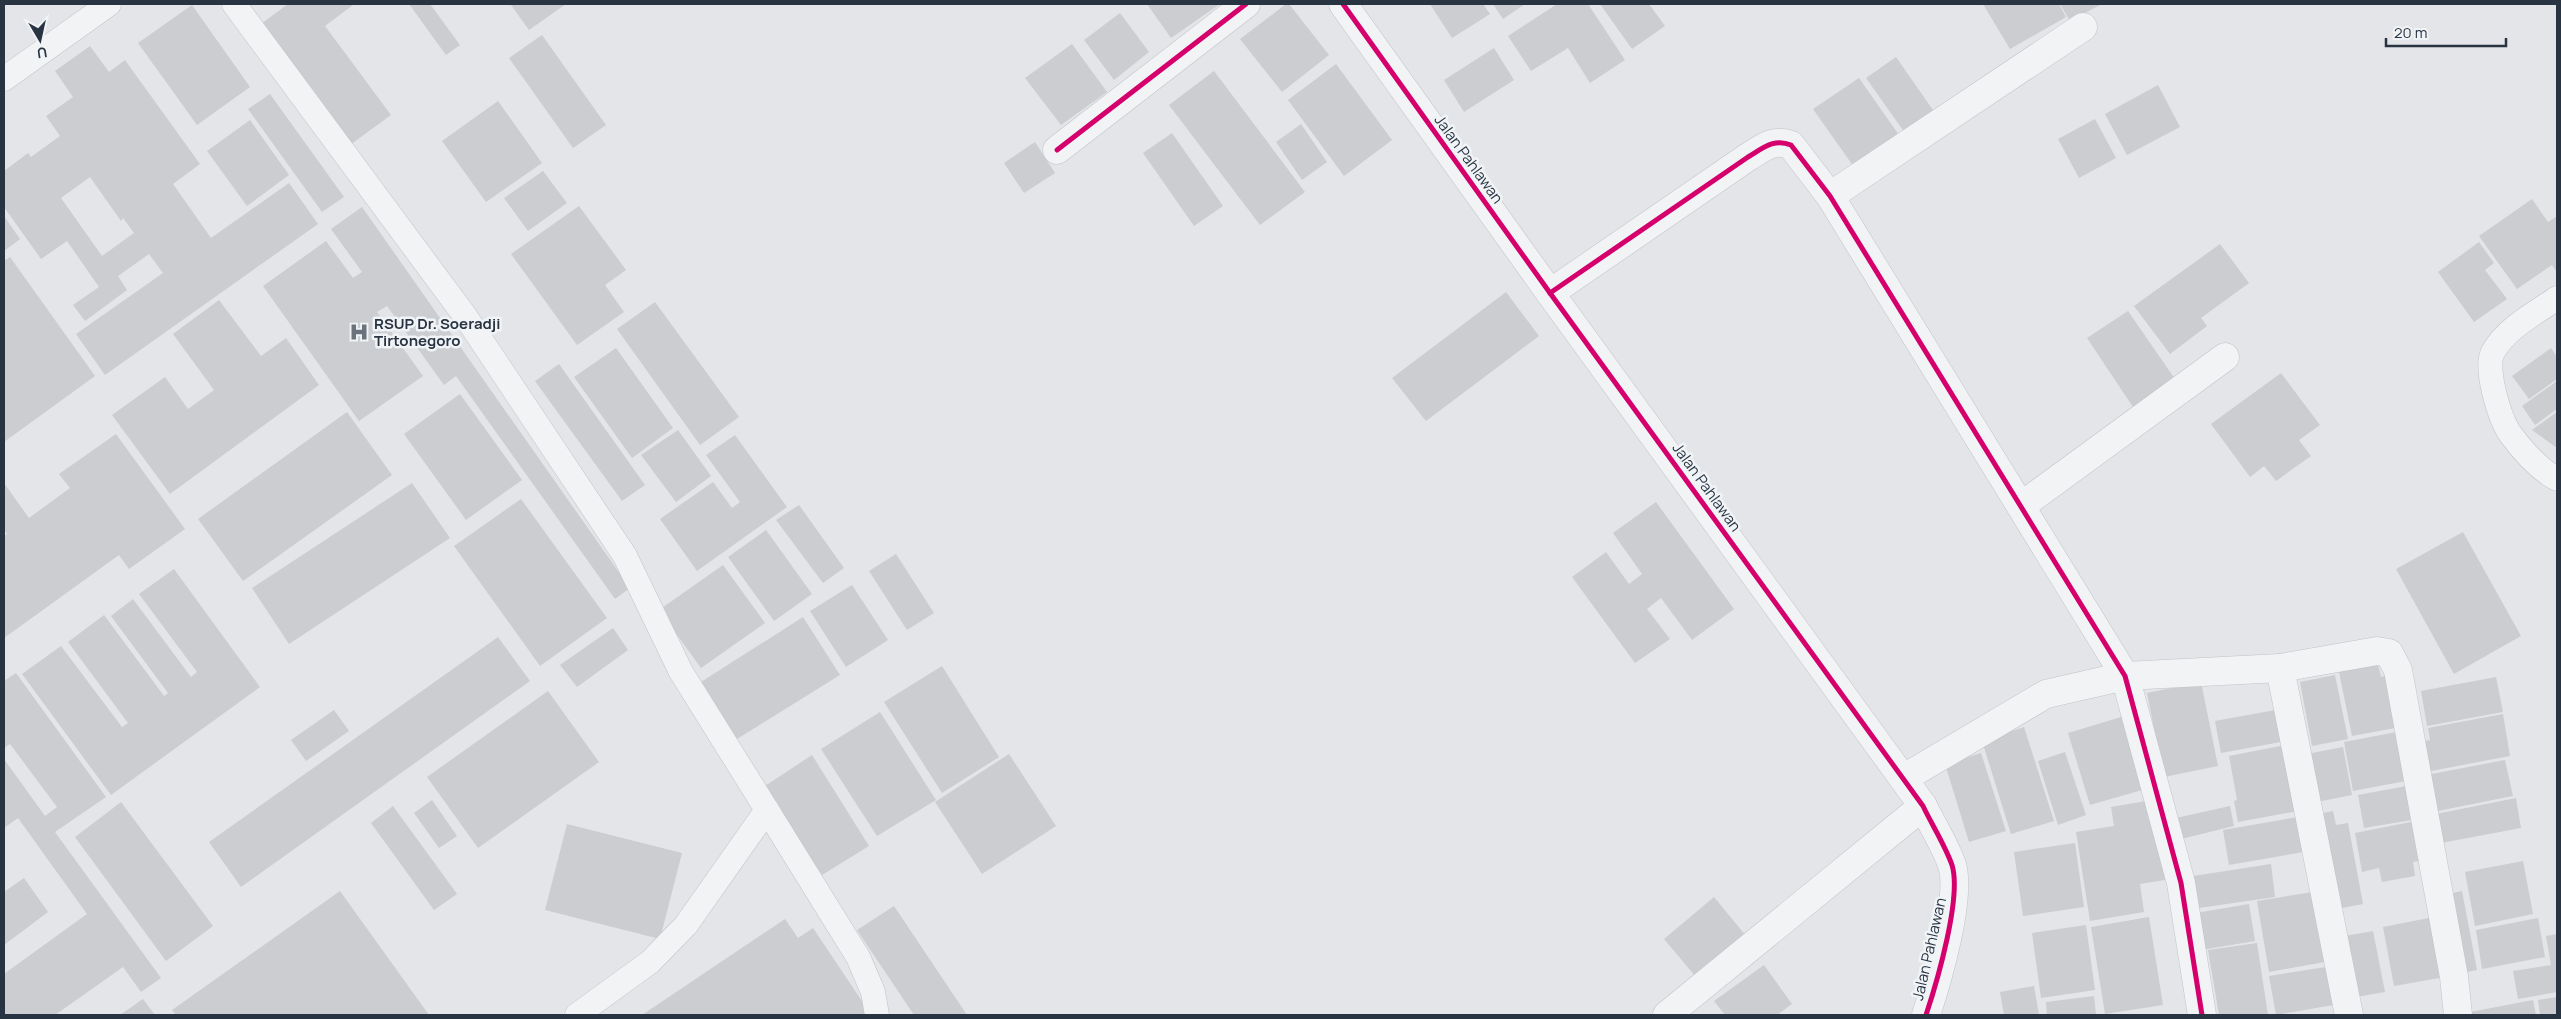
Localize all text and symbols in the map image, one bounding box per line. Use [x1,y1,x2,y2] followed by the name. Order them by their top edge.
[15,15,65,65] north arrow
[2386,15,2506,47] scale bar
[2394,22,2427,43] text: 20 m
[36,43,49,64] text: U
[1430,110,1508,208] street label: Jalan Pahlawan
[374,313,500,351] place label: RSUP Dr. Soeradji Tirtonegoro
[348,321,370,343] hospital icon: RSUP Dr. Soeradji Tirtonegoro
[1668,438,1746,536] street label: Jalan Pahlawan
[1907,895,1951,1002] street label: Jalan Pahlawan

